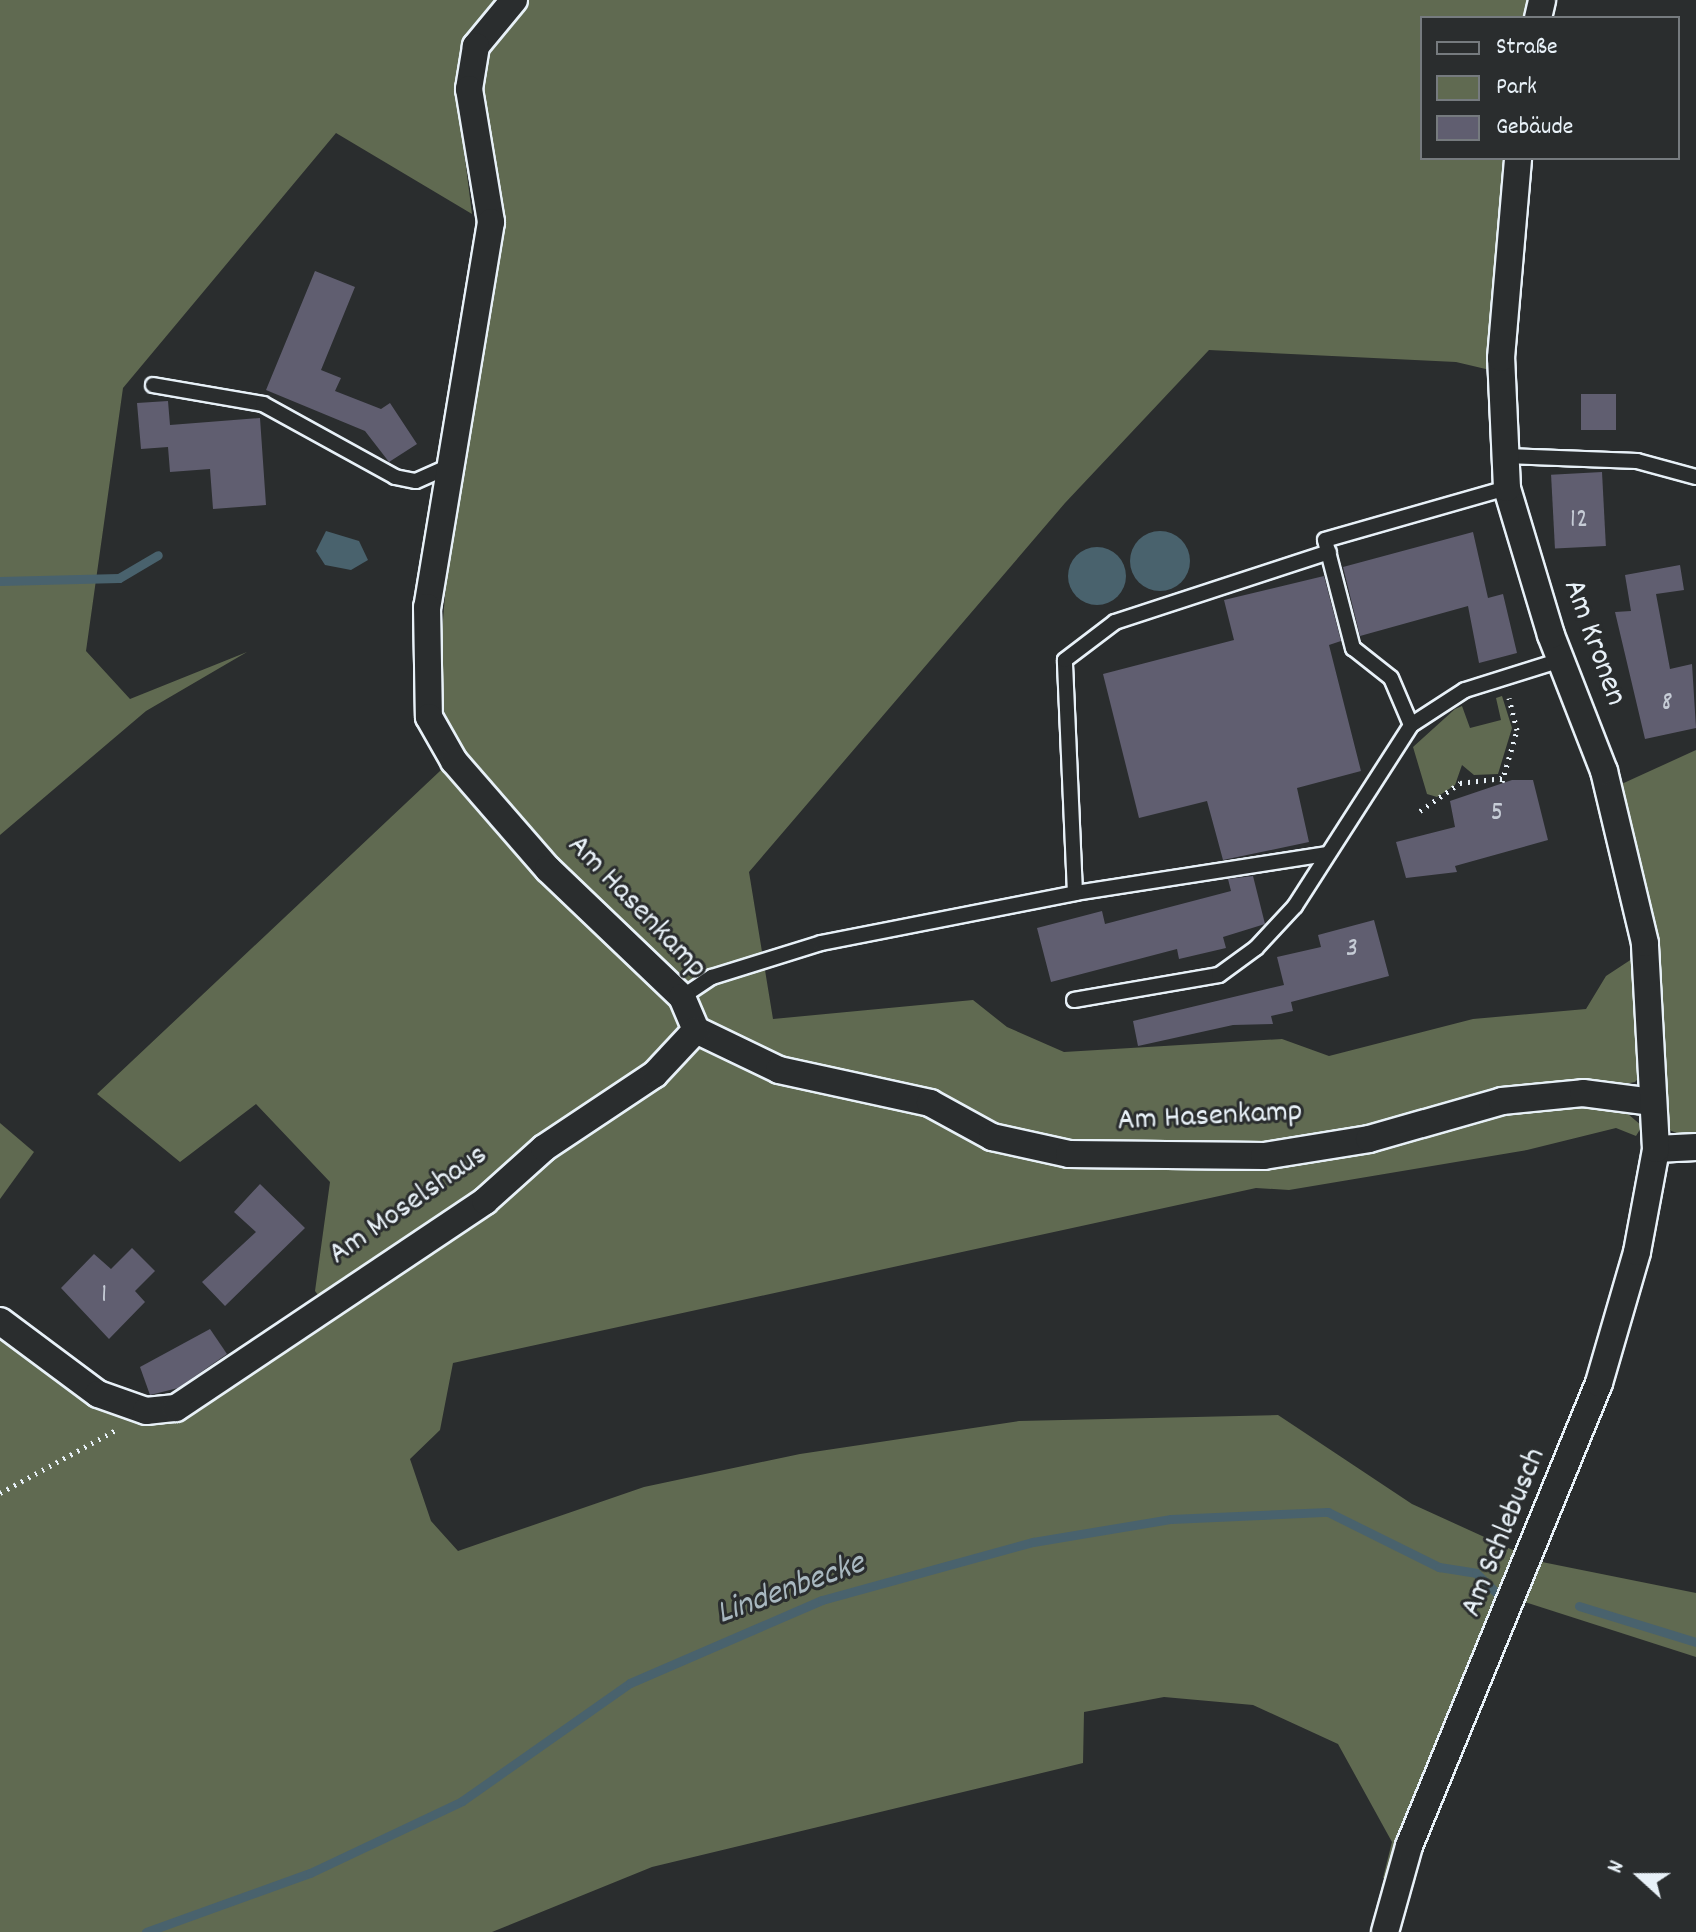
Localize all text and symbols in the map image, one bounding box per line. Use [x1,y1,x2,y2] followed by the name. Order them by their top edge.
[1420,16,1680,160] legend
[1496,31,1558,65] text: Straße
[1496,71,1537,105] text: Park
[1496,111,1573,145] text: Gebäude
[1570,504,1588,538] house number: 12
[1552,575,1634,711] street label: Am Kronen
[1661,687,1673,721] house number: 8
[1491,797,1503,831] house number: 5
[558,828,714,988] street label: Am Hasenkamp
[1346,933,1358,967] house number: 3
[1116,1094,1304,1142] street label: Am Hasenkamp
[322,1137,496,1275] street label: Am Moselshaus
[101,1279,107,1313] house number: 1
[1454,1443,1556,1623] street label: Am Schlebusch
[711,1544,871,1636] water label: Lindenbecke
[1600,1836,1680,1916] north arrow
[1601,1857,1634,1878] text: N

